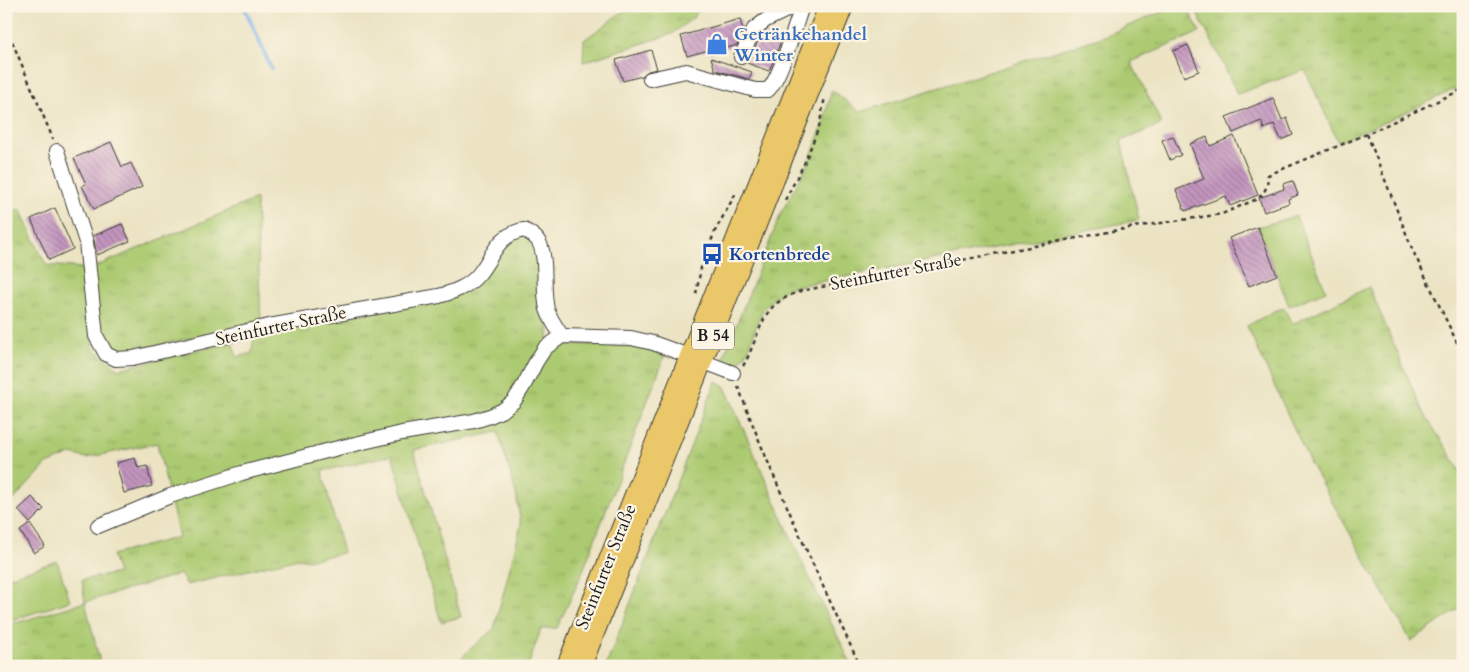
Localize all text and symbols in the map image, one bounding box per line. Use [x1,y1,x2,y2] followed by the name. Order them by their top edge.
[733,22,867,68] place label: Getränkehandel Winter
[704,31,730,57] shop icon: Getränkehandel Winter
[699,241,725,267] bus stop icon: Kortenbrede
[729,242,831,267] place label: Kortenbrede
[828,247,964,297] street label: Steinfurter Straße
[213,300,349,352] street label: Steinfurter Straße
[692,322,734,350] road number: B 54
[569,501,643,633] street label: Steinfurter Straße

